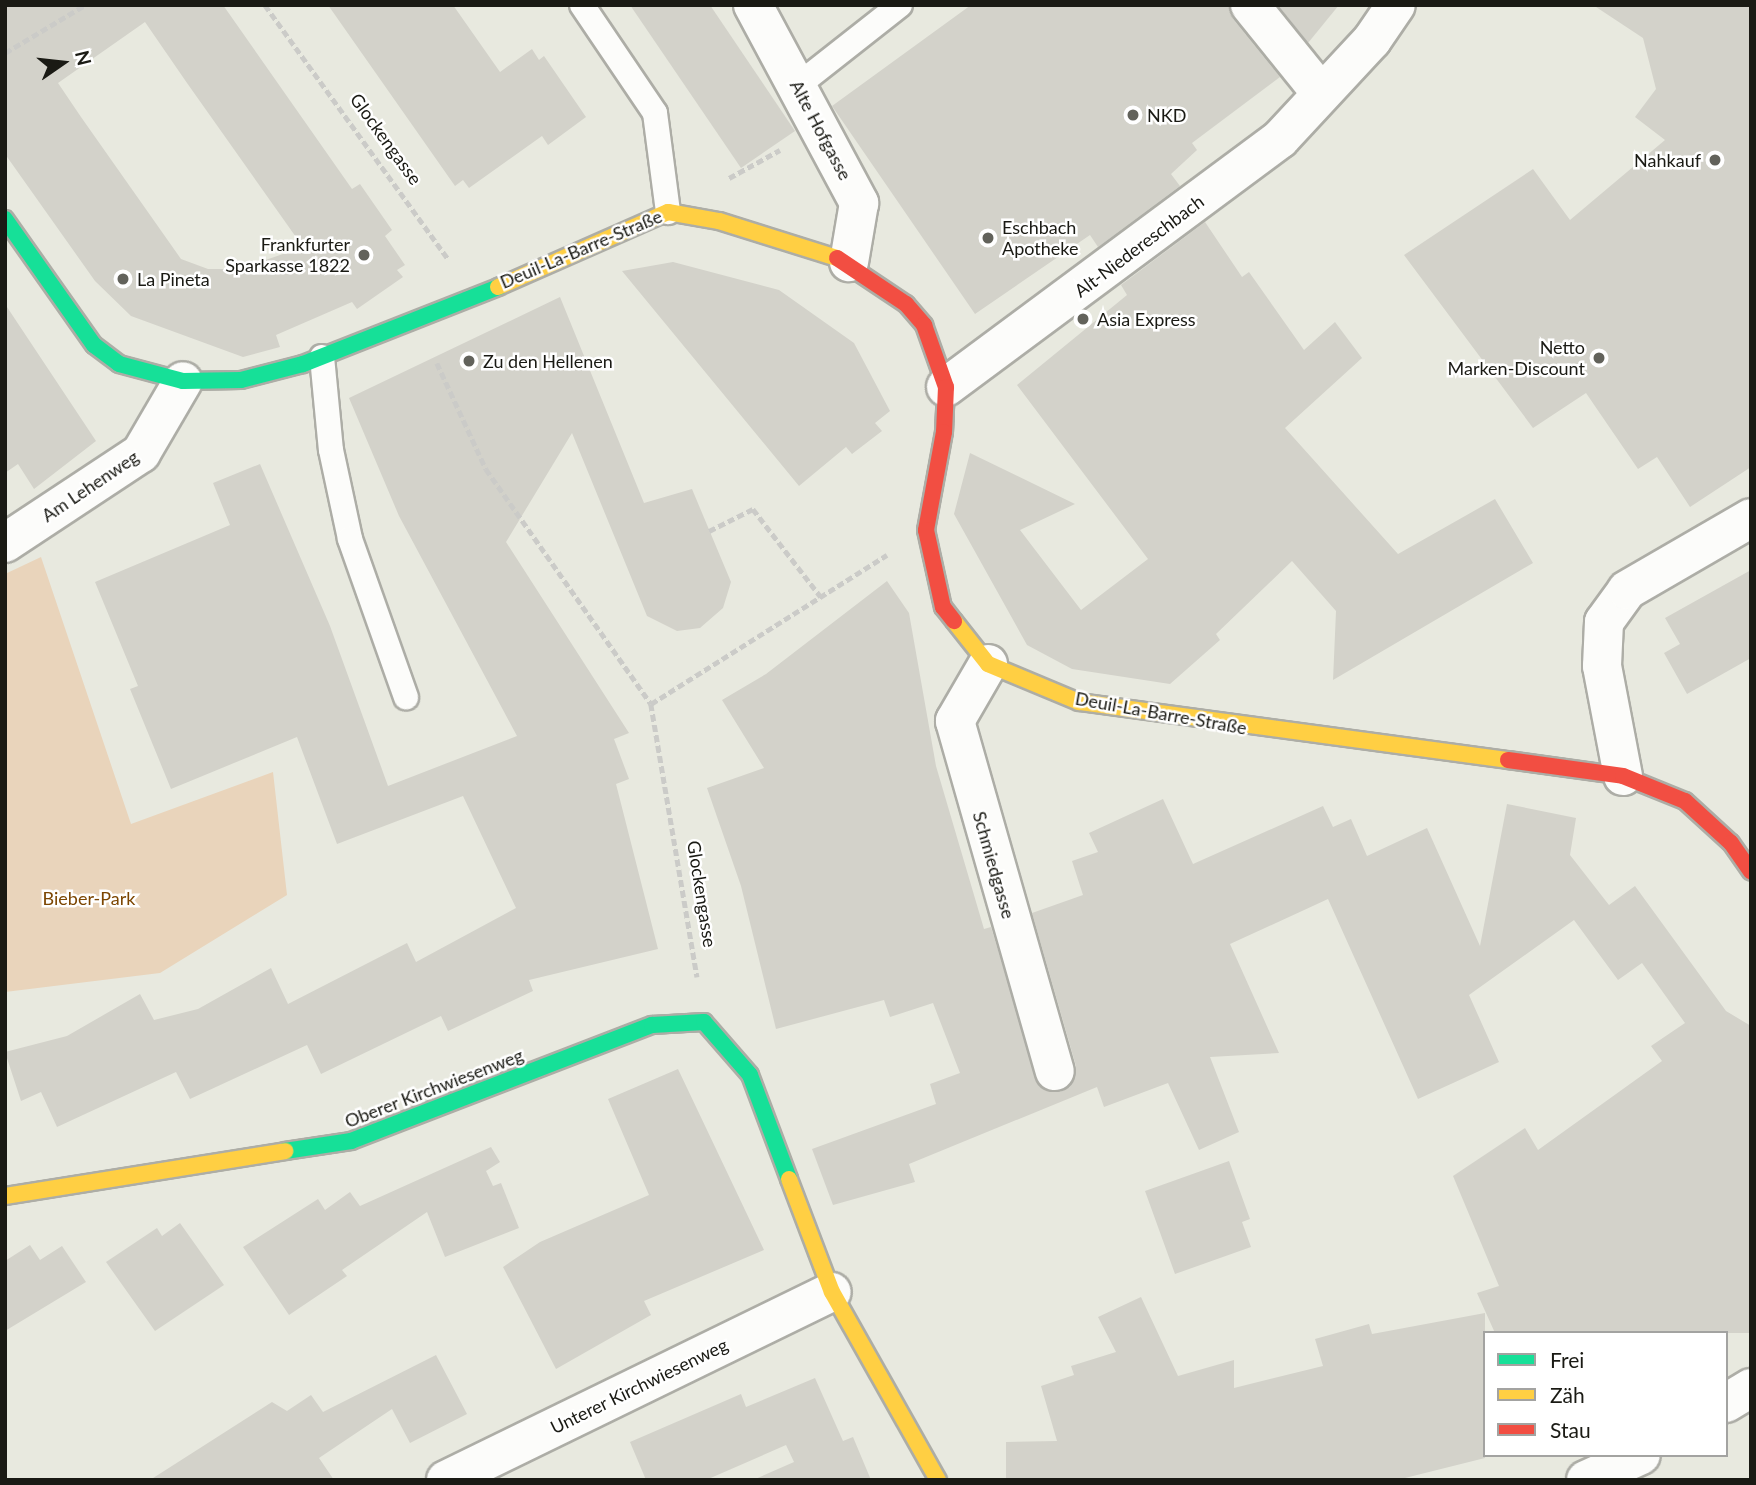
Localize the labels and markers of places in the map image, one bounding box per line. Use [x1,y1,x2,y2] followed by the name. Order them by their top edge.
[1147,104,1186,126] place label: NKD
[1125,107,1141,123] marker: NKD
[1634,149,1701,171] place label: Nahkauf
[1707,152,1723,168] marker: Nahkauf
[1002,217,1078,260] place label: Eschbach Apotheke
[980,230,996,246] marker: Eschbach Apotheke
[225,234,350,276] place label: Frankfurter Sparkasse 1822
[356,247,372,263] marker: Frankfurter Sparkasse 1822
[137,268,210,290] place label: La Pineta
[115,271,131,287] marker: La Pineta
[1097,308,1196,330] place label: Asia Express
[1075,311,1091,327] marker: Asia Express
[1448,337,1585,380] place label: Netto Marken-Discount
[483,350,613,372] place label: Zu den Hellenen
[1591,350,1607,366] marker: Netto Marken-Discount
[461,353,477,369] marker: Zu den Hellenen

